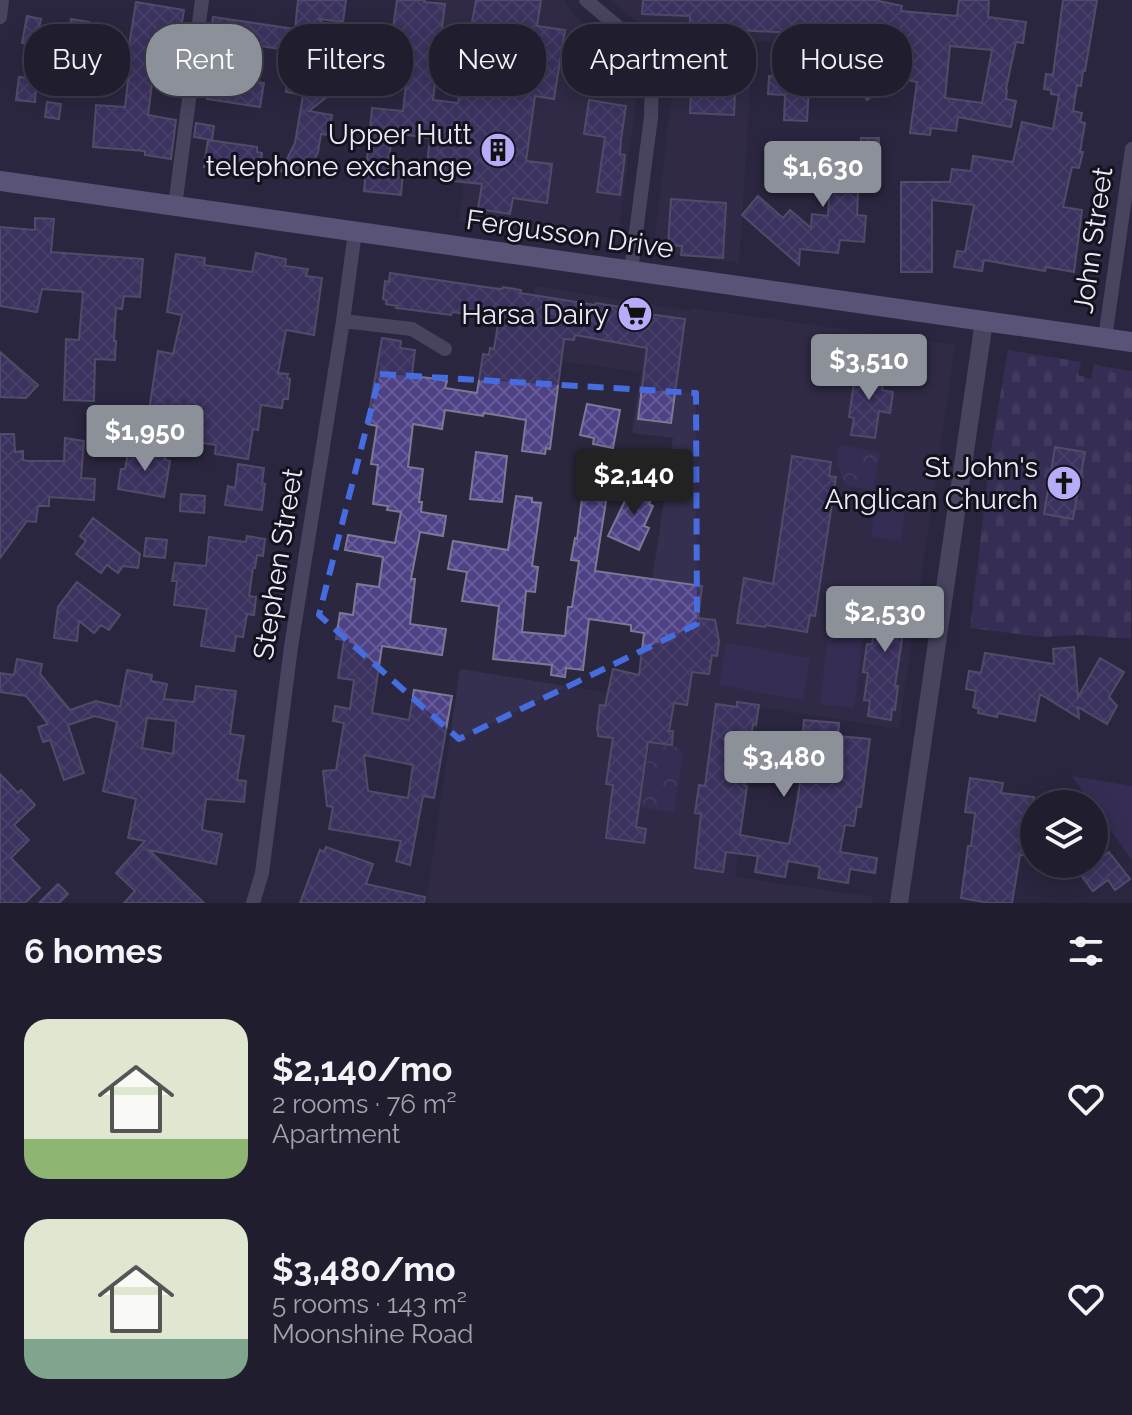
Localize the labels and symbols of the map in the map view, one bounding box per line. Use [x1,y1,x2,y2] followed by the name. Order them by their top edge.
[206,118,473,183] place label: Upper Hutt telephone exchange
[479,131,517,169] building icon: Upper Hutt telephone exchange
[758,141,888,209] pin: $1,630
[1066,164,1120,315] street label: John Street
[464,203,676,265] street label: Fergusson Drive
[616,295,654,333] supermarket icon: Harsa Dairy
[461,298,609,331] place label: Harsa Dairy
[804,334,934,402] pin: $3,510
[80,405,210,473] pin: $1,950
[569,449,699,517] pin: $2,140
[824,451,1038,516] place label: St John's Anglican Church
[1045,464,1083,502] church icon: St John's Anglican Church
[247,465,310,662] street label: Stephen Street
[820,586,950,654] pin: $2,530
[719,731,849,799] pin: $3,480

